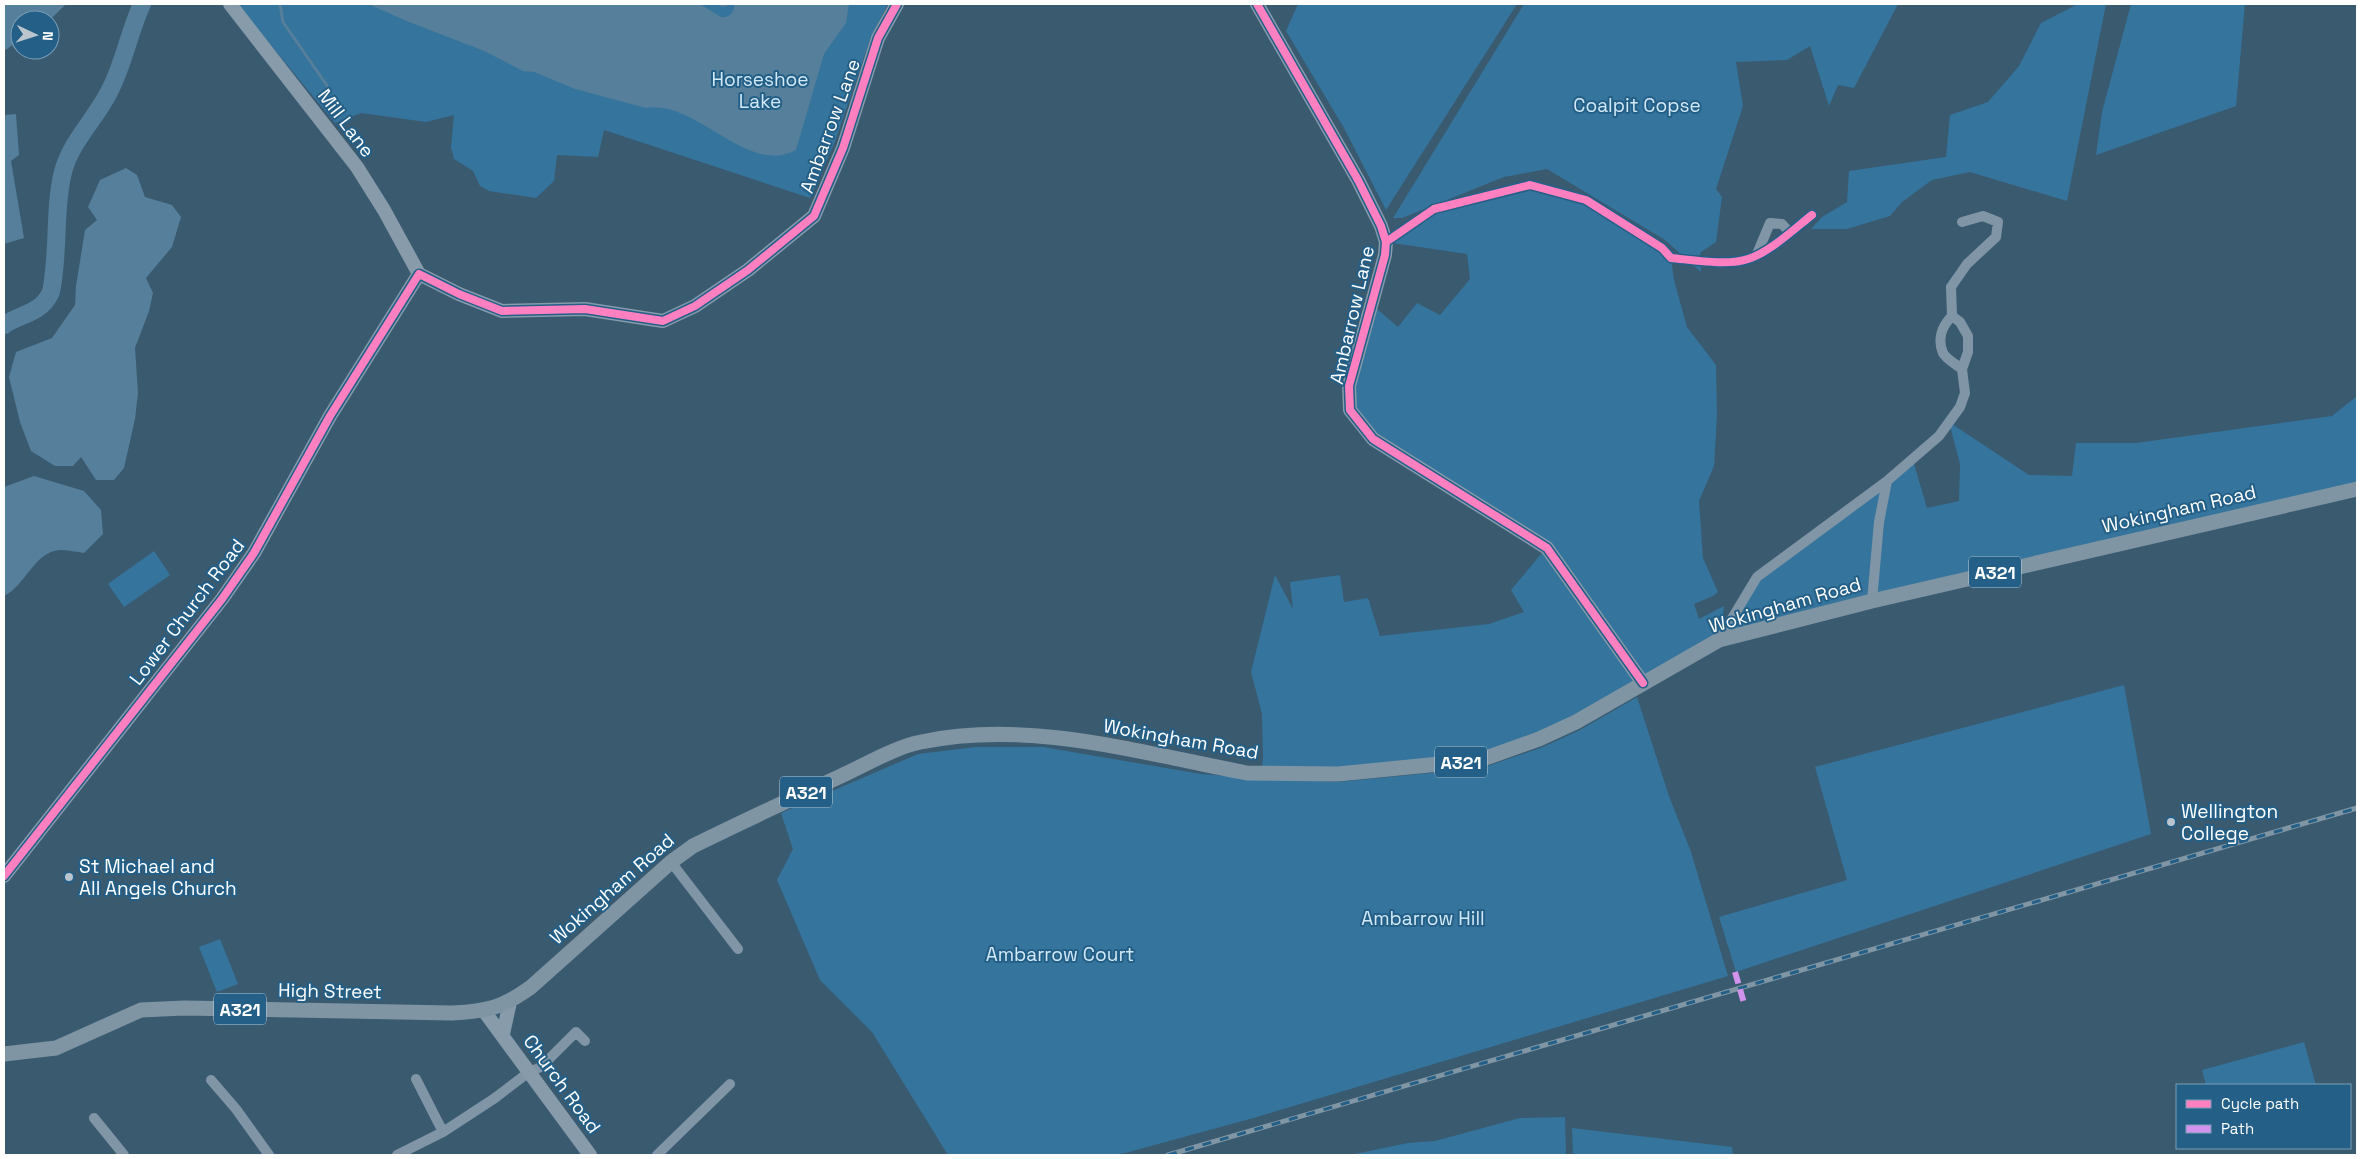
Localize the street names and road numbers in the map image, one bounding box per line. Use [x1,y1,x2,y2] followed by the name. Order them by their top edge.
[794,55,866,197] street label: Ambarrow Lane
[312,84,380,162] street label: Mill Lane
[1324,243,1380,387] street label: Ambarrow Lane
[2100,479,2258,539] street label: Wokingham Road
[124,534,250,690] street label: Lower Church Road
[1969,556,2021,588] road number: A321
[1706,571,1864,639] street label: Wokingham Road
[1101,713,1261,765] street label: Wokingham Road
[1435,746,1487,778] road number: A321
[780,776,832,808] road number: A321
[544,828,680,950] street label: Wokingham Road
[278,978,382,1004] street label: High Street
[214,994,266,1024] road number: A321
[518,1029,606,1139] street label: Church Road

